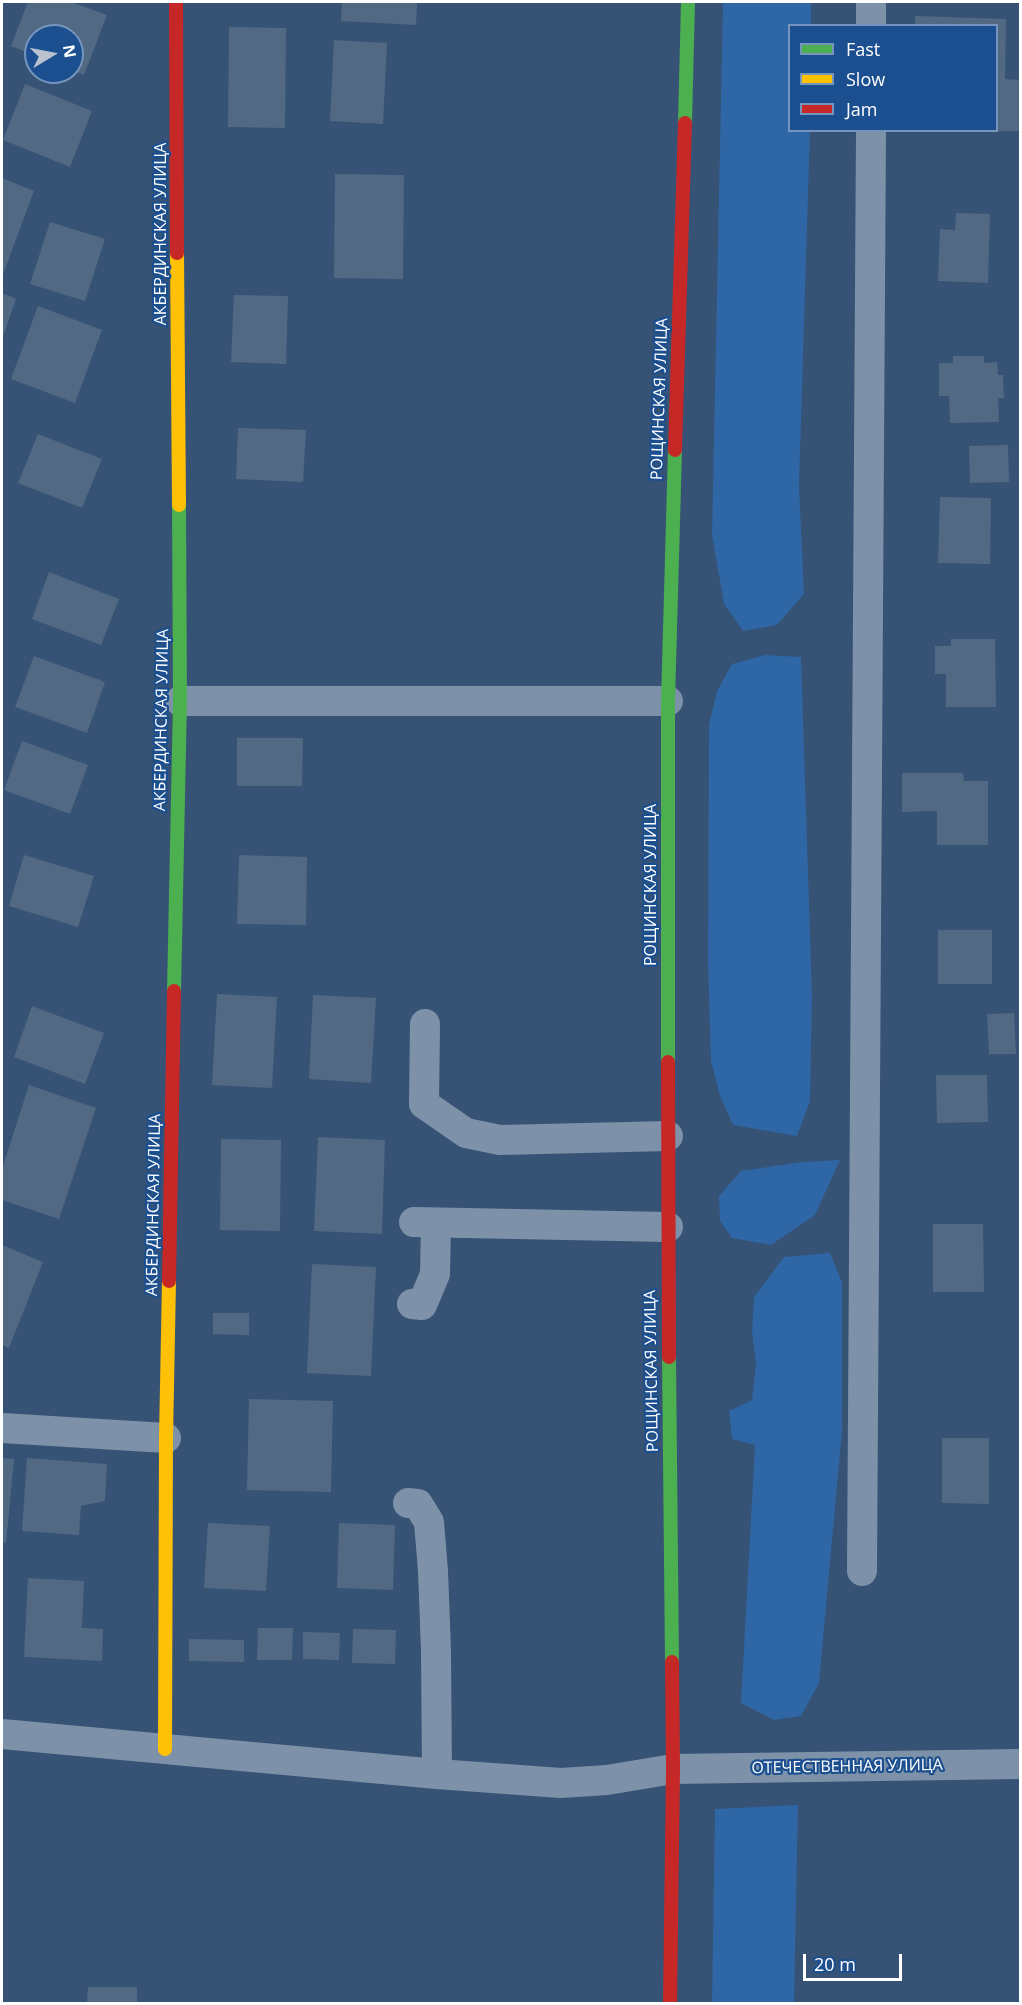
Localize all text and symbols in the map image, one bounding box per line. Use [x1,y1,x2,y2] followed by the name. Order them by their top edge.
[24,24,84,84] north arrow
[788,24,998,132] legend
[846,37,880,61] text: Fast
[58,43,82,60] text: N
[846,67,885,91] text: Slow
[846,97,878,121] text: Jam
[151,143,171,325] street label: АКБЕРДИНСКАЯ УЛИЦА
[648,318,672,480] street label: РОЩИНСКАЯ УЛИЦА
[151,629,173,811] street label: АКБЕРДИНСКАЯ УЛИЦА
[641,804,661,966] street label: РОЩИНСКАЯ УЛИЦА
[143,1114,165,1296] street label: АКБЕРДИНСКАЯ УЛИЦА
[641,1290,663,1452] street label: РОЩИНСКАЯ УЛИЦА
[751,1756,943,1778] street label: ОТЕЧЕСТВЕННАЯ УЛИЦА
[806,1942,905,1980] scale bar
[814,1952,856,1976] text: 20 m

